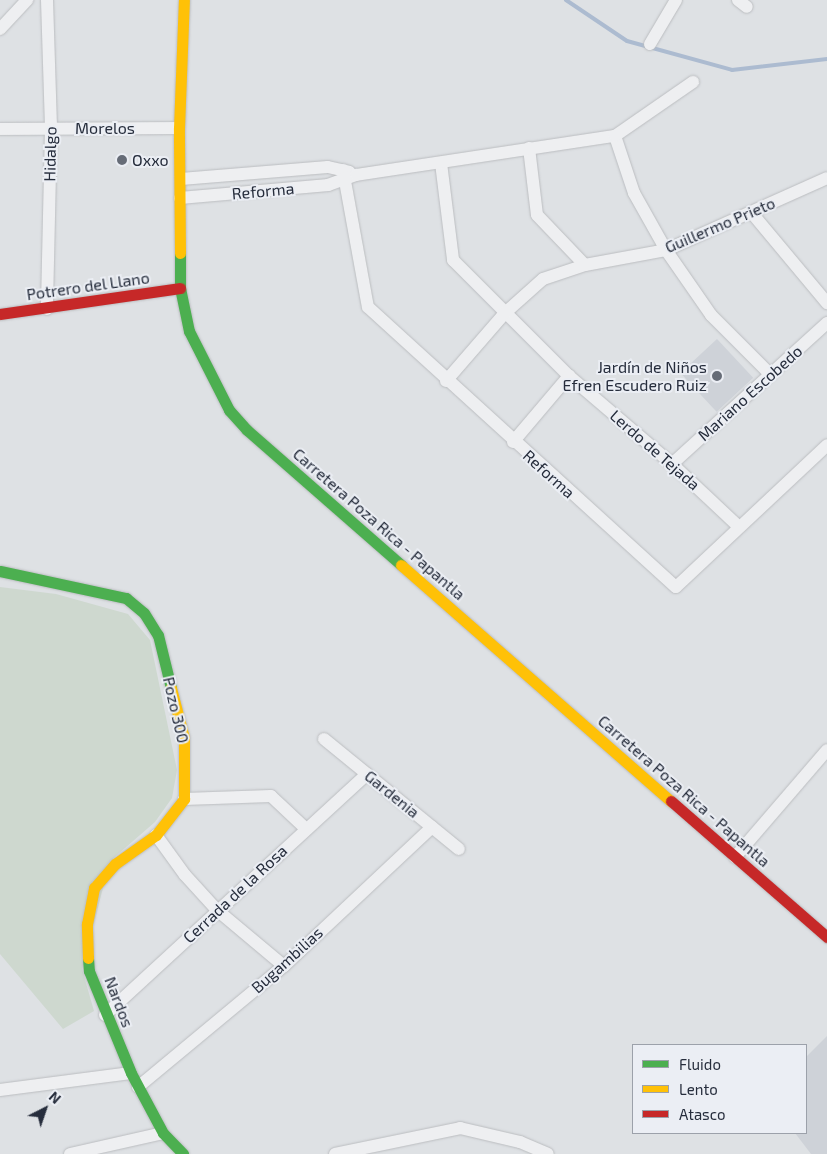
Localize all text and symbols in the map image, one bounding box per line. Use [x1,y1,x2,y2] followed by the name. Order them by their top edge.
[75,118,135,138] street label: Morelos
[40,126,60,182] street label: Hidalgo
[132,150,168,170] place label: Oxxo
[116,154,128,166] marker: Oxxo
[231,179,295,203] street label: Reforma
[662,193,778,257] street label: Guillermo Prieto
[25,268,151,304] street label: Potrero del Llano
[694,341,806,445] street label: Mariano Escobedo
[563,357,707,395] place label: Jardín de Niños Efren Escudero Ruiz
[711,370,723,382] marker: Jardín de Niños Efren Escudero Ruiz
[606,406,704,494] street label: Lerdo de Tejada
[289,444,469,604] street label: Carretera Poza Rica - Papantla
[519,446,579,502] street label: Reforma
[159,675,193,745] street label: Pozo 300
[594,711,774,871] street label: Carretera Poza Rica - Papantla
[361,766,423,822] street label: Gardenia
[179,841,291,947] street label: Cerrada de la Rosa
[247,923,327,997] street label: Bugambilias
[101,974,137,1030] street label: Nardos
[632,1044,807,1134] legend
[679,1055,721,1073] text: Fluido
[679,1080,718,1098] text: Lento
[20,1084,70,1134] north arrow
[46,1088,65,1107] text: N
[679,1105,725,1123] text: Atasco

